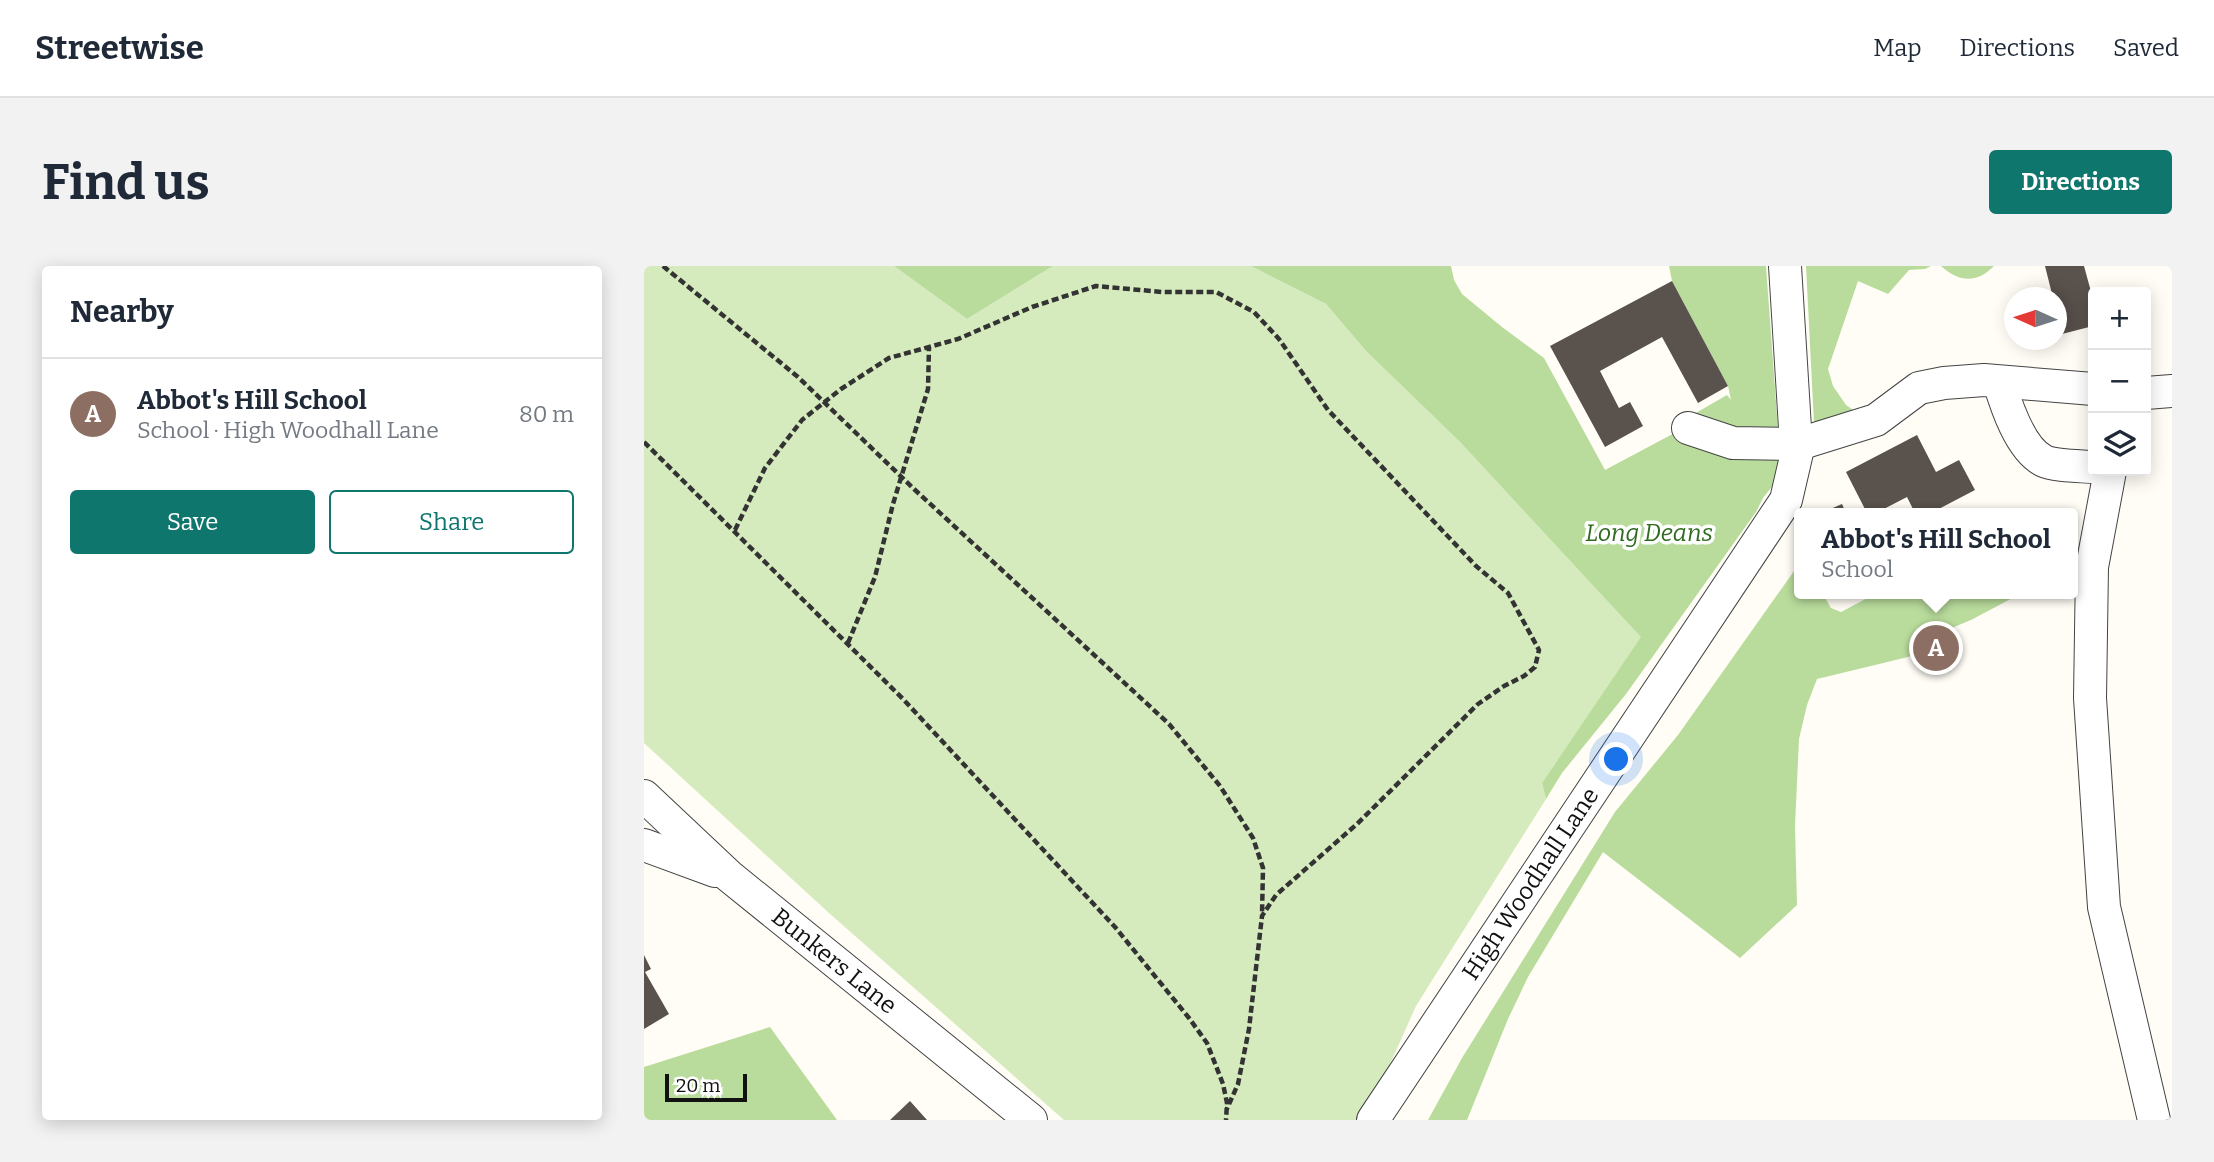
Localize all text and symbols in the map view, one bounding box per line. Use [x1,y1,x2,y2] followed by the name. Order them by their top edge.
[35,28,204,68] text: Streetwise
[1873,34,1922,62] text: Map
[1960,34,2075,62] text: Directions
[2113,34,2179,62] text: Saved
[1989,150,2172,214] button: Directions
[42,153,210,212] text: Find us
[2004,287,2067,350] north arrow
[2088,287,2151,476] map controls
[2088,287,2151,350] button: +
[70,294,174,330] text: Nearby
[2088,350,2151,413] button: −
[137,385,367,416] text: Abbot's Hill School
[85,400,101,428] text: A
[519,400,574,428] text: 80 m
[2088,413,2151,476] button: layers
[137,416,439,444] text: School · High Woodhall Lane
[70,490,315,554] button: Save
[329,490,574,554] button: Share
[1794,508,2078,599] popup
[1585,519,1713,547] park label: Long Deans
[1821,524,2051,555] text: Abbot's Hill School
[1821,555,1893,583] text: School
[1913,622,1959,674] pin: A
[1599,742,1633,776] your location
[1456,782,1604,985] street label: High Woodhall Lane
[766,902,902,1020] street label: Bunkers Lane
[665,1071,747,1103] scale bar
[676,1074,720,1097] text: 20 m

